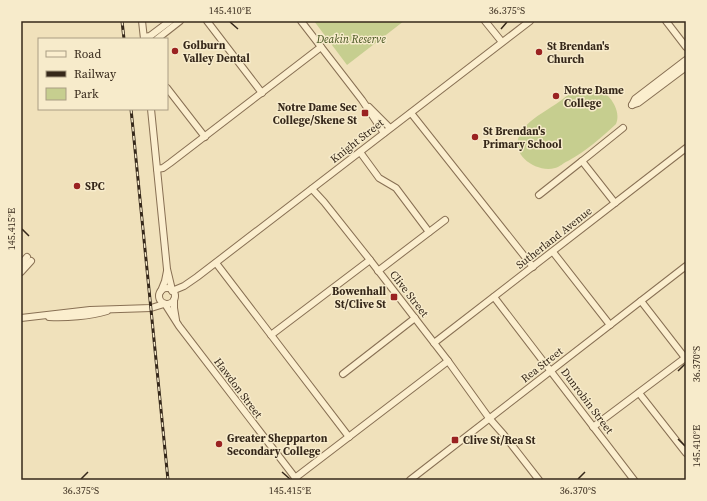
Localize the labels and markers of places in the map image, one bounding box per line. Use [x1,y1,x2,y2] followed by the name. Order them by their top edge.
[183,38,250,66] place label: Golburn Valley Dental
[547,39,609,67] place label: St Brendan's Church
[170,46,180,56] marker: Golburn Valley Dental
[534,47,544,57] marker: St Brendan's Church
[564,83,624,111] place label: Notre Dame College
[551,91,561,101] marker: Notre Dame College
[273,100,358,128] place label: Notre Dame Sec College/Skene St
[360,108,370,118] marker: Notre Dame Sec College/Skene St
[483,124,562,152] place label: St Brendan's Primary School
[470,132,480,142] marker: St Brendan's Primary School
[85,179,105,194] place label: SPC
[72,181,82,191] marker: SPC
[332,284,387,312] place label: Bowenhall St/Clive St
[389,292,399,302] marker: Bowenhall St/Clive St
[227,431,328,459] place label: Greater Shepparton Secondary College
[463,433,536,448] place label: Clive St/Rea St
[450,435,460,445] marker: Clive St/Rea St
[214,439,224,449] marker: Greater Shepparton Secondary College

